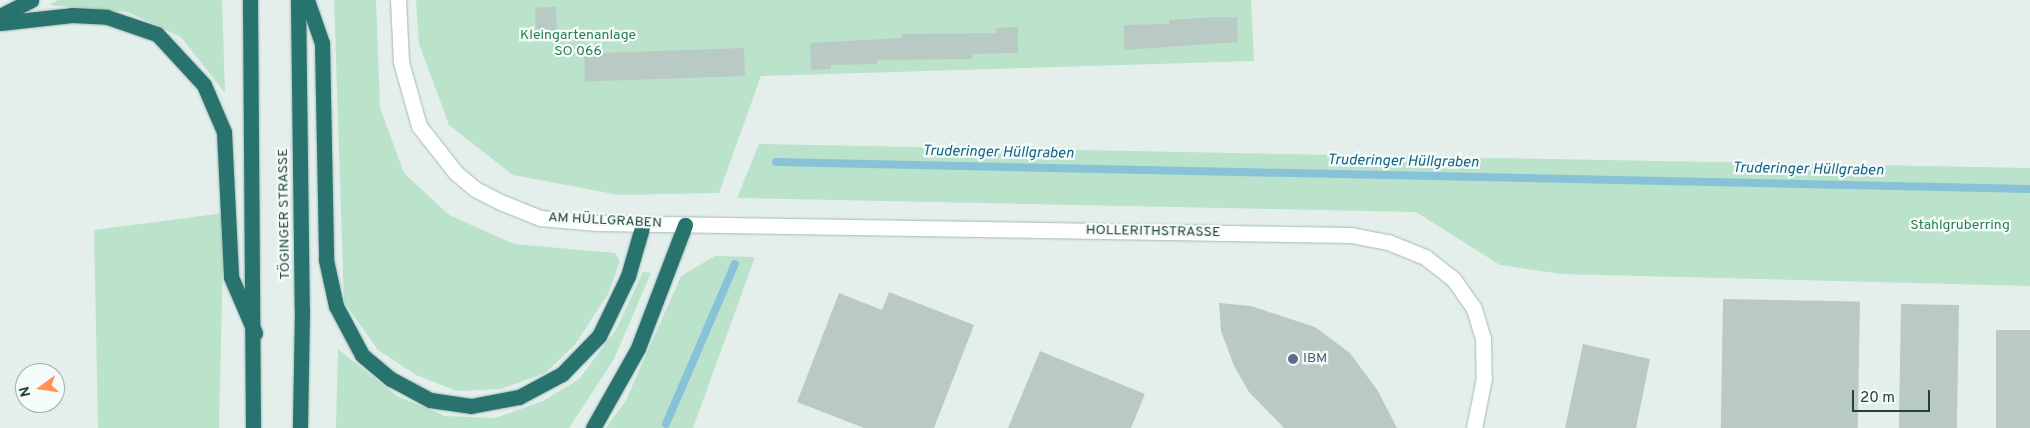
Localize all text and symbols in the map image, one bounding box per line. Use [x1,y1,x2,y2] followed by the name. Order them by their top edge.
[520,28,636,60] park label: Kleingartenanlage SO 066
[922,143,1074,163] water label: Truderinger Hüllgraben
[275,148,295,280] street label: TÖGINGER STRASSE
[1327,152,1479,172] water label: Truderinger Hüllgraben
[1732,160,1884,180] water label: Truderinger Hüllgraben
[548,210,662,232] street label: AM HÜLLGRABEN
[1910,218,2010,234] park label: Stahlgruberring
[1086,222,1220,242] street label: HOLLERITHSTRASSE
[1303,351,1327,367] place label: IBM
[1287,353,1299,365] marker: IBM
[15,363,65,413] north arrow
[1855,380,1932,412] scale bar
[16,385,35,398] text: N
[1860,389,1895,408] text: 20 m

